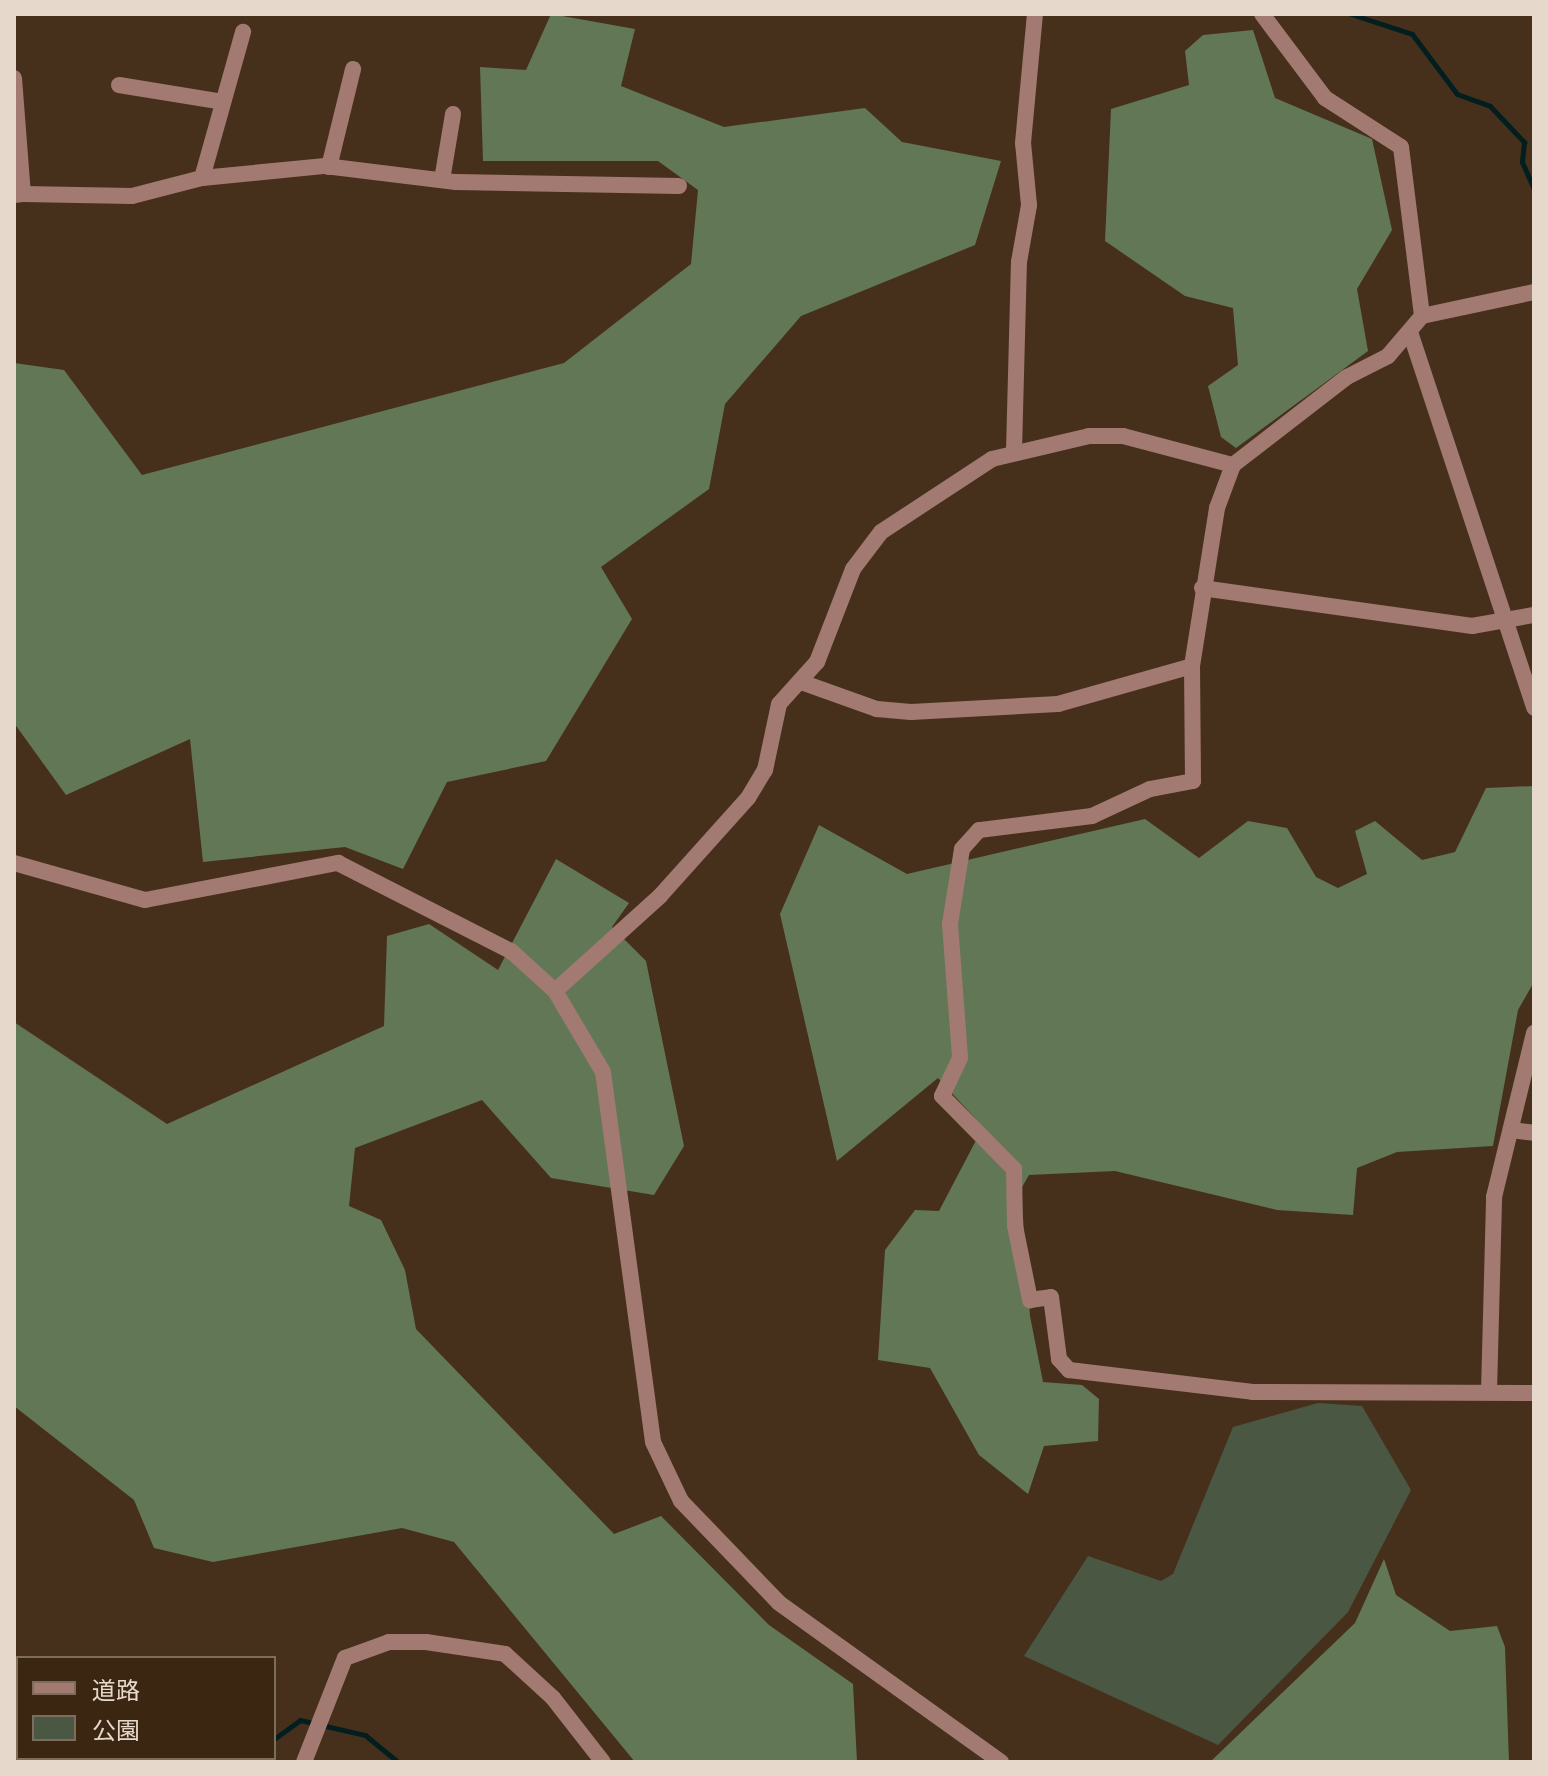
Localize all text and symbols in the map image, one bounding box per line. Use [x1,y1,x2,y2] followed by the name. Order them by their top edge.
[16,1656,276,1760] legend
[92,1675,140,1706] text: 道路
[92,1715,140,1746] text: 公園

